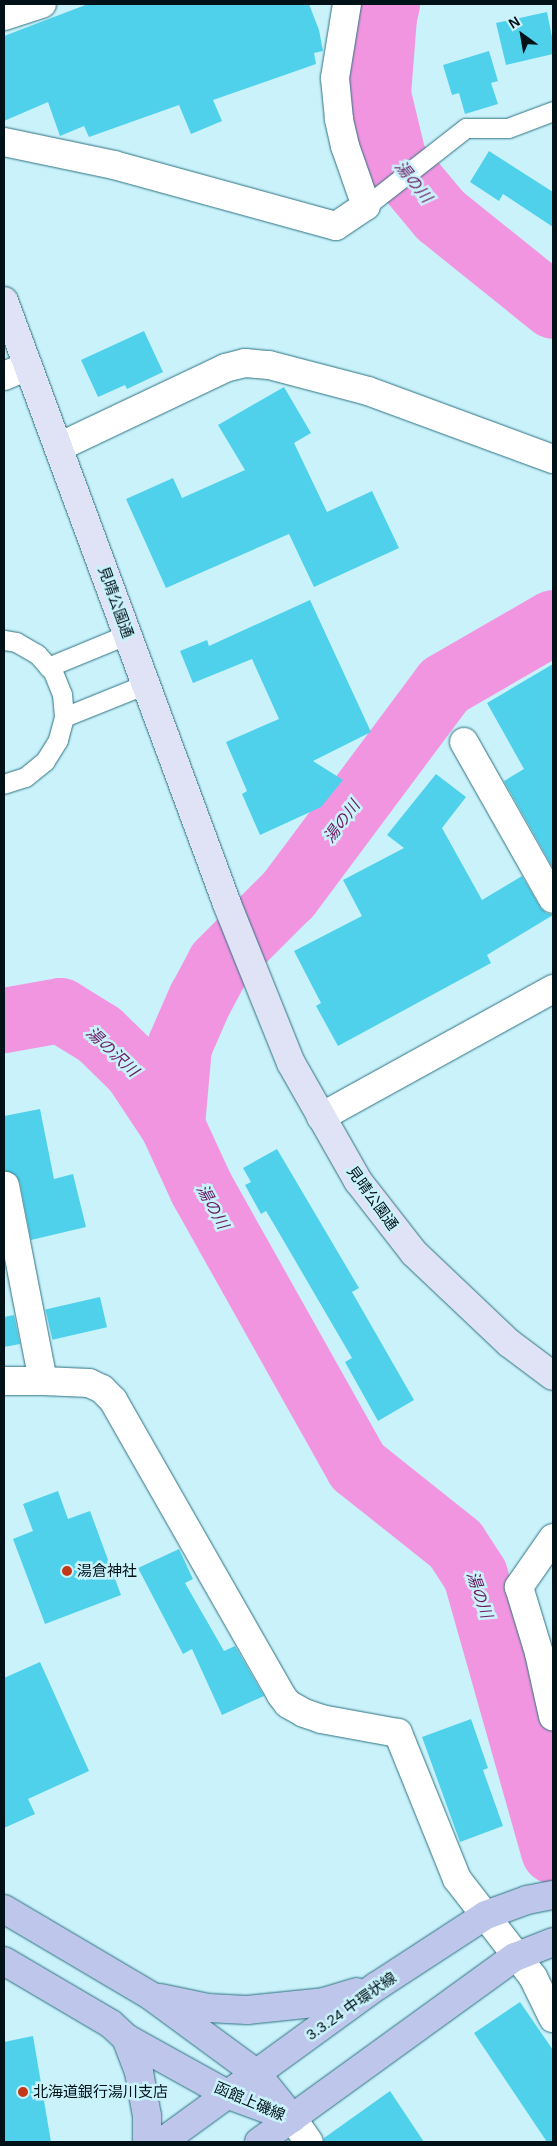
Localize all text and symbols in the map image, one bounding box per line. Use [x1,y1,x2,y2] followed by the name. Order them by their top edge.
[497,10,547,60] north arrow
[506,13,523,32] text: N
[390,157,436,207] water label: 湯の川
[95,564,137,640] street label: 見晴公園通
[320,797,364,847] water label: 湯の川
[82,1023,142,1081] water label: 湯の沢川
[344,1162,402,1234] street label: 見晴公園通
[192,1181,232,1233] water label: 湯の川
[77,1562,137,1580] place label: 湯倉神社
[61,1565,73,1577] marker: 湯倉神社
[462,1569,496,1621] water label: 湯の川
[302,1968,400,2044] street label: 3.3.24 中環状線
[212,2078,288,2124] street label: 函館上磯線
[33,2083,168,2101] place label: 北海道銀行湯川支店
[17,2086,29,2098] marker: 北海道銀行湯川支店

